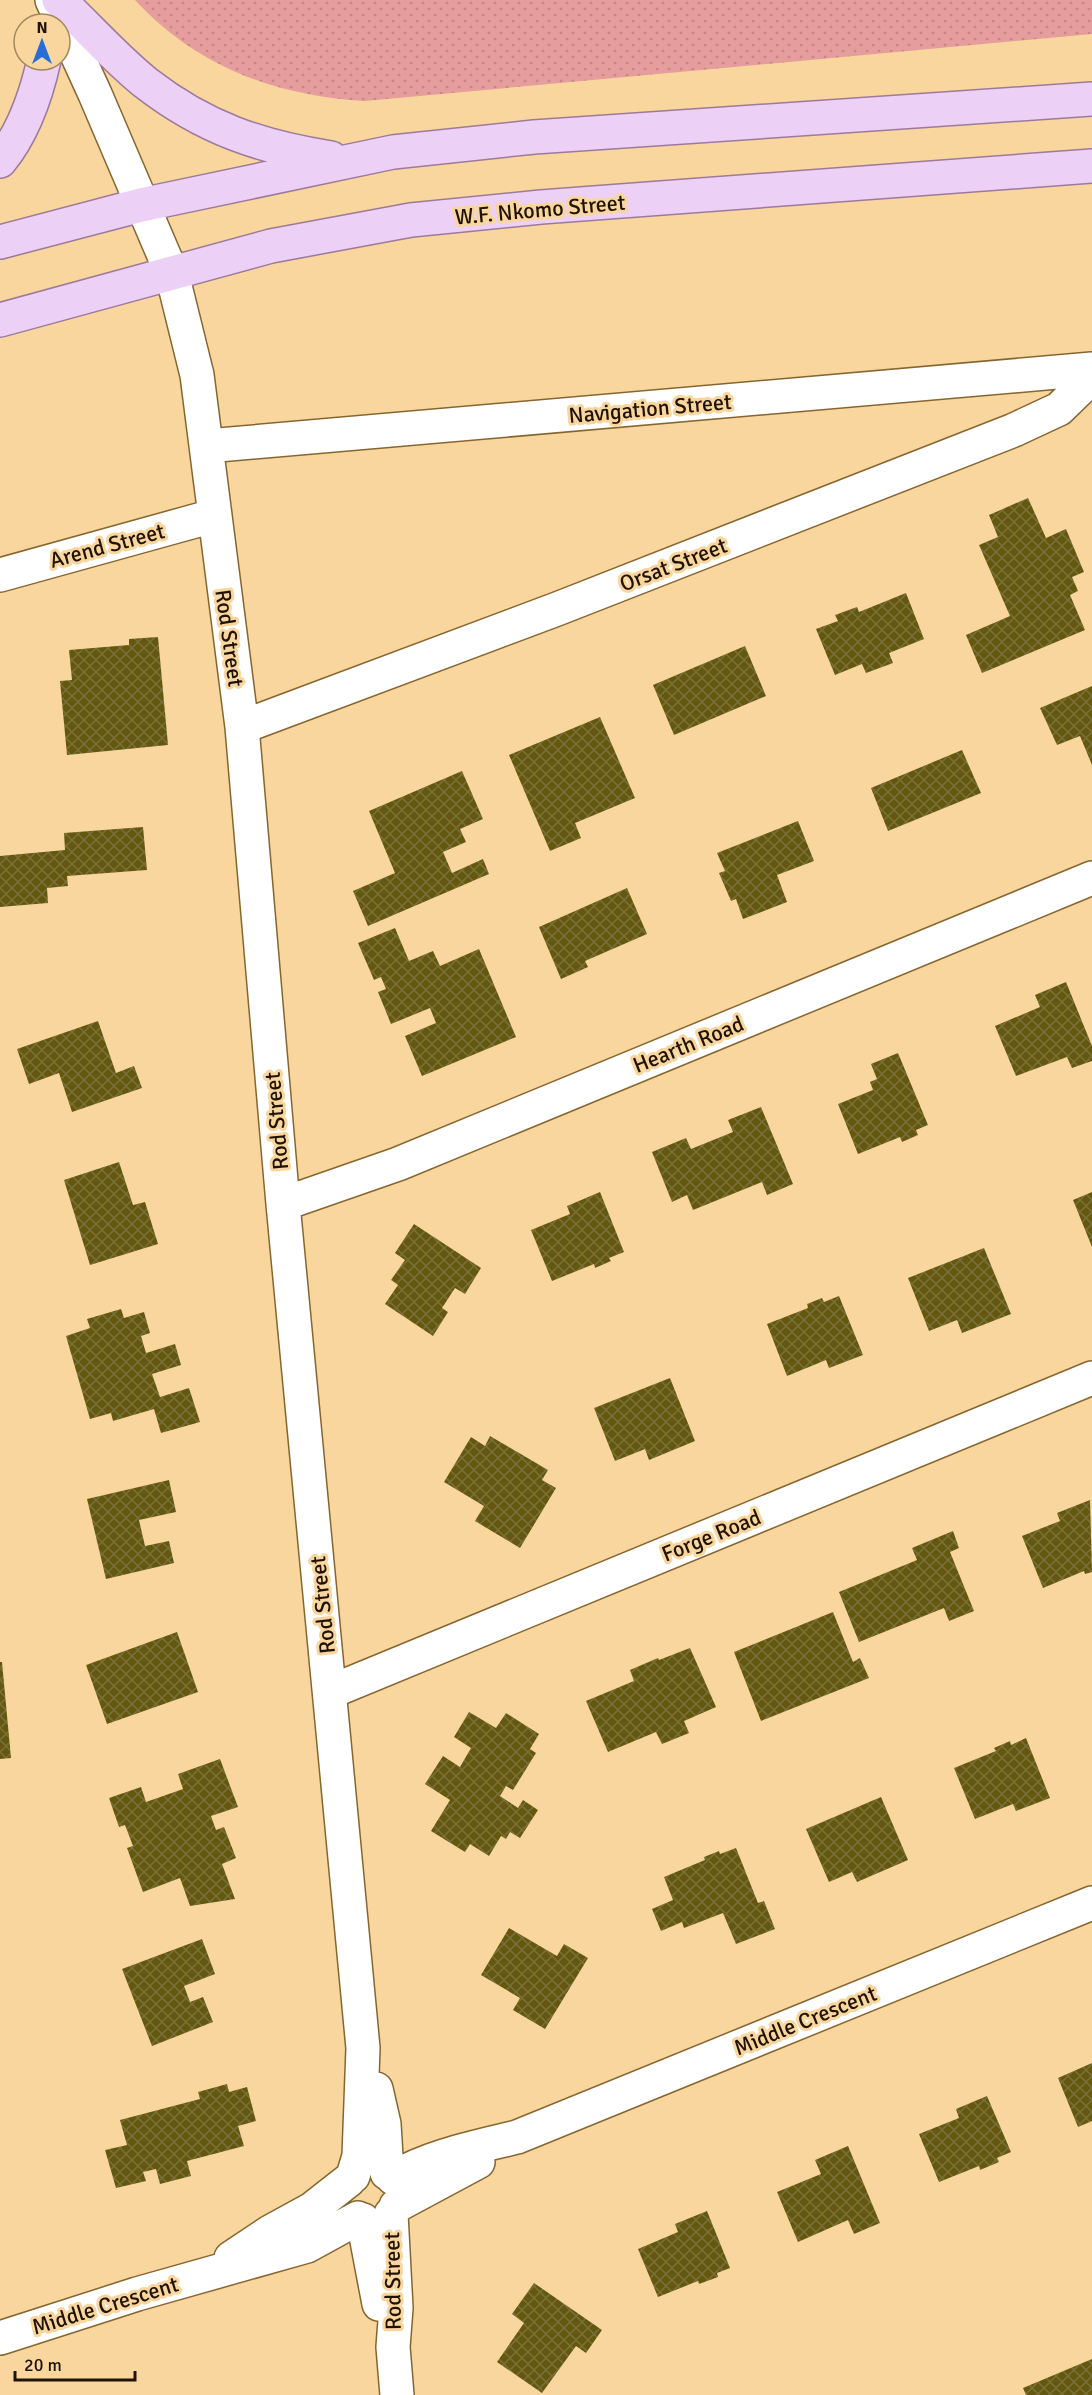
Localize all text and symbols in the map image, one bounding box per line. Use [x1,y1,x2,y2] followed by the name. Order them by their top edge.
[12,12,72,72] north arrow
[36,18,48,38] text: N
[454,189,627,230] street label: W.F. Nkomo Street
[567,388,733,429] street label: Navigation Street
[47,517,168,574] street label: Arend Street
[616,532,731,597] street label: Orsat Street
[209,588,250,689] street label: Rod Street
[629,1010,748,1079] street label: Hearth Road
[259,1071,294,1171] street label: Rod Street
[658,1503,765,1568] street label: Forge Road
[304,1554,341,1655] street label: Rod Street
[730,1979,881,2061] street label: Middle Crescent
[378,2231,407,2330] street label: Rod Street
[29,2270,182,2341] street label: Middle Crescent
[15,2344,135,2382] scale bar
[24,2354,62,2376] text: 20 m

